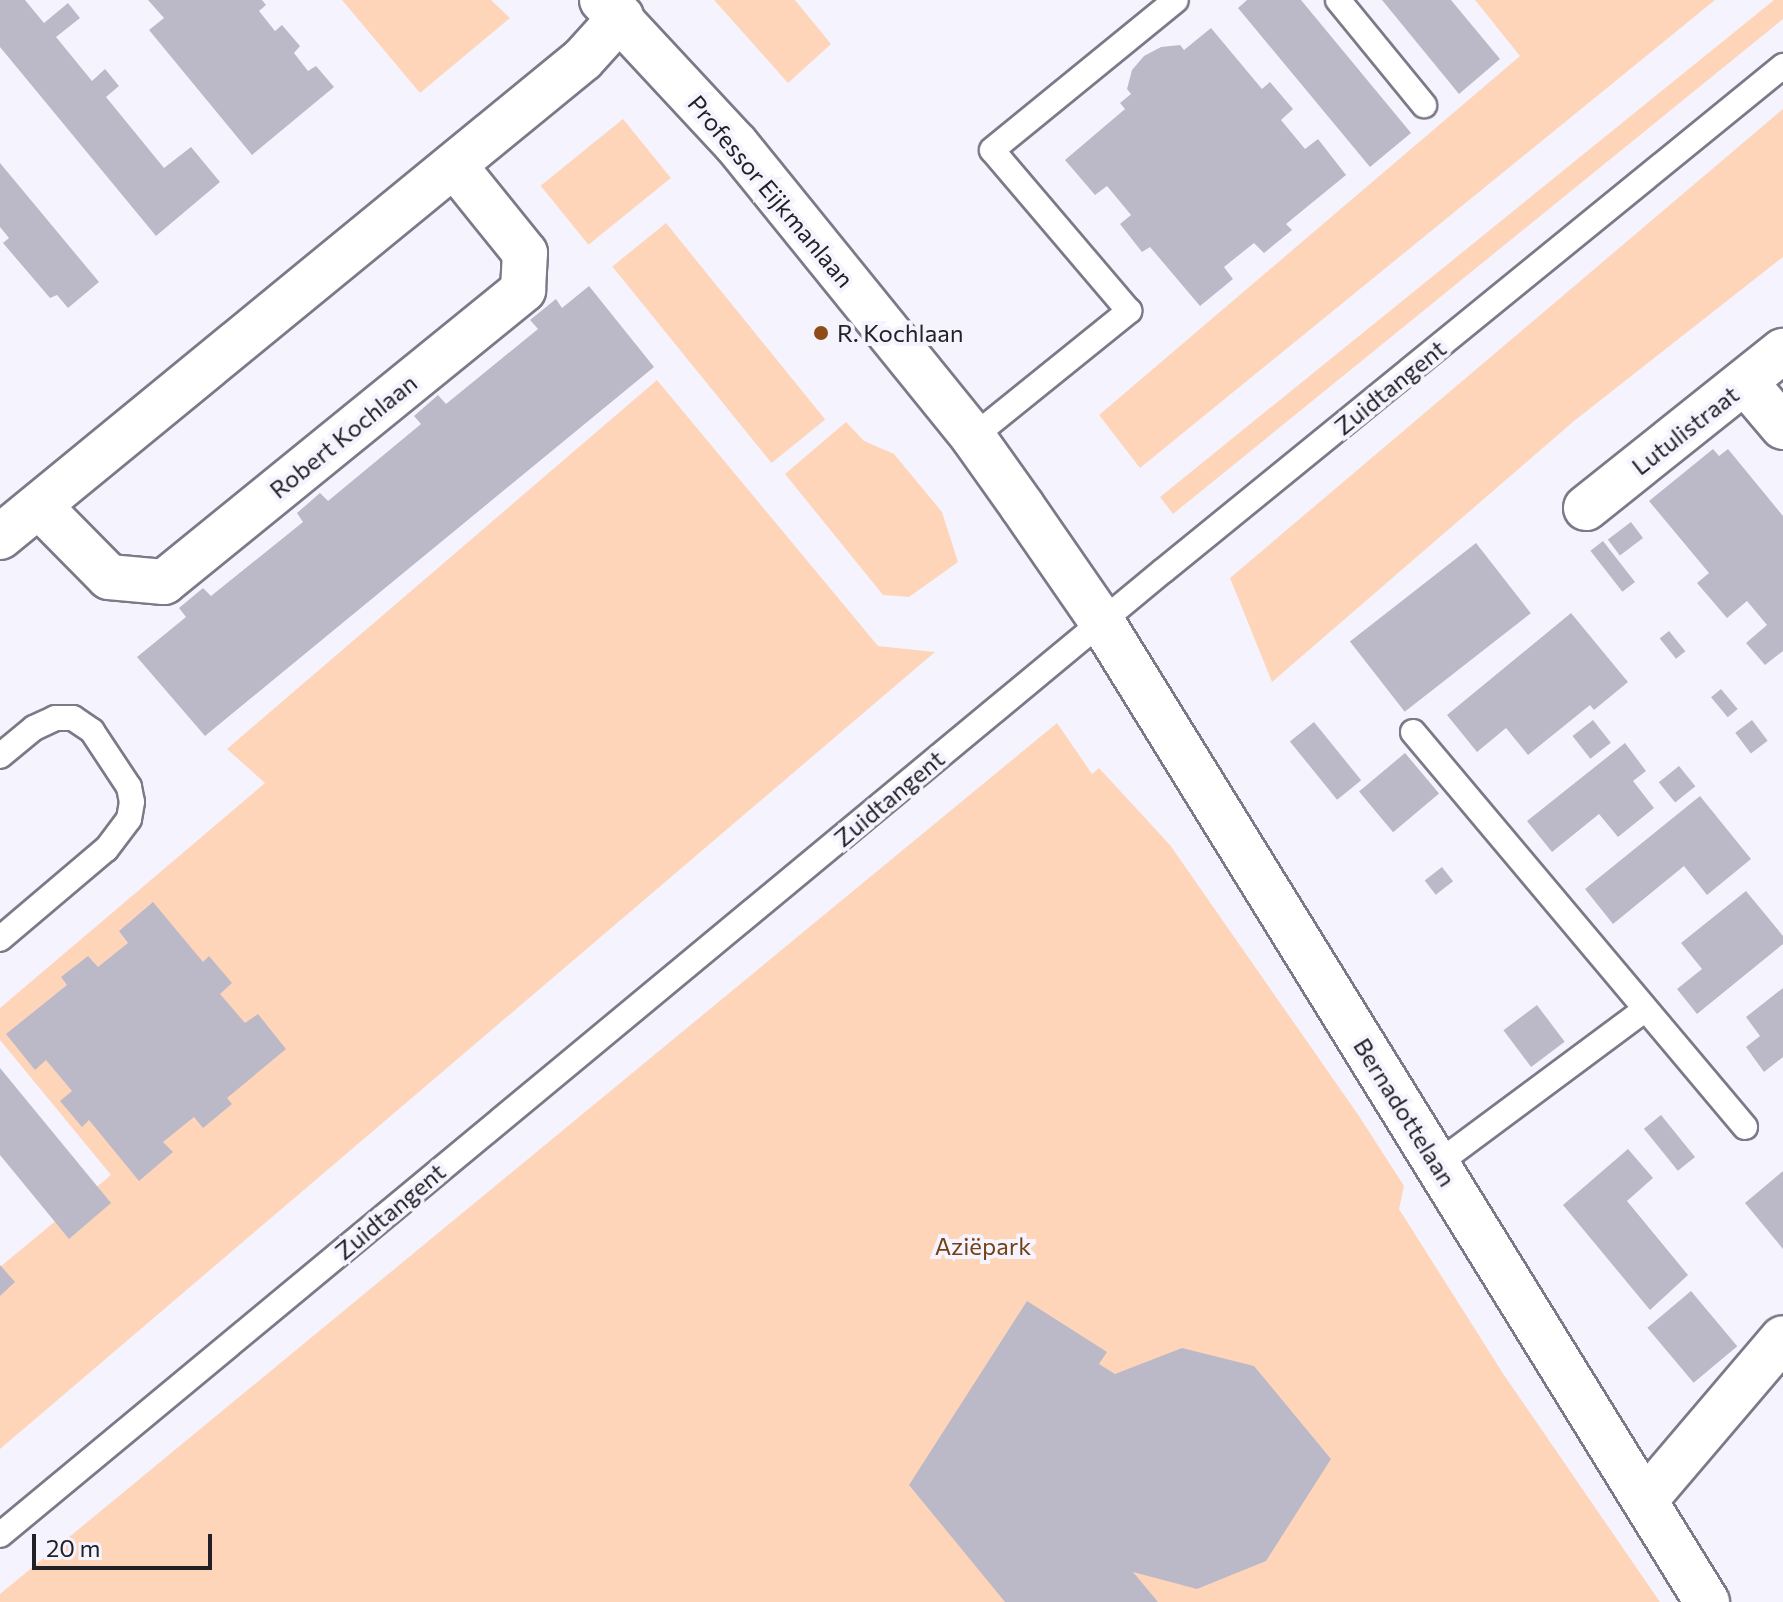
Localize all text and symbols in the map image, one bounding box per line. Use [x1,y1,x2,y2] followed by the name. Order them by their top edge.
[682,89,860,293] street label: Professor Eijkmanlaan
[837,319,964,347] place label: R. Kochlaan
[812,324,830,342] marker: R. Kochlaan
[1329,333,1451,441] street label: Zuidtangent
[264,368,422,504] street label: Robert Kochlaan
[1626,379,1744,481] street label: Lutulistraat
[828,744,950,852] street label: Zuidtangent
[1348,1033,1462,1191] street label: Bernadottelaan
[329,1157,451,1265] street label: Zuidtangent
[935,1232,1031,1260] park label: Aziëpark
[36,1518,216,1568] scale bar
[46,1533,100,1562] text: 20 m

